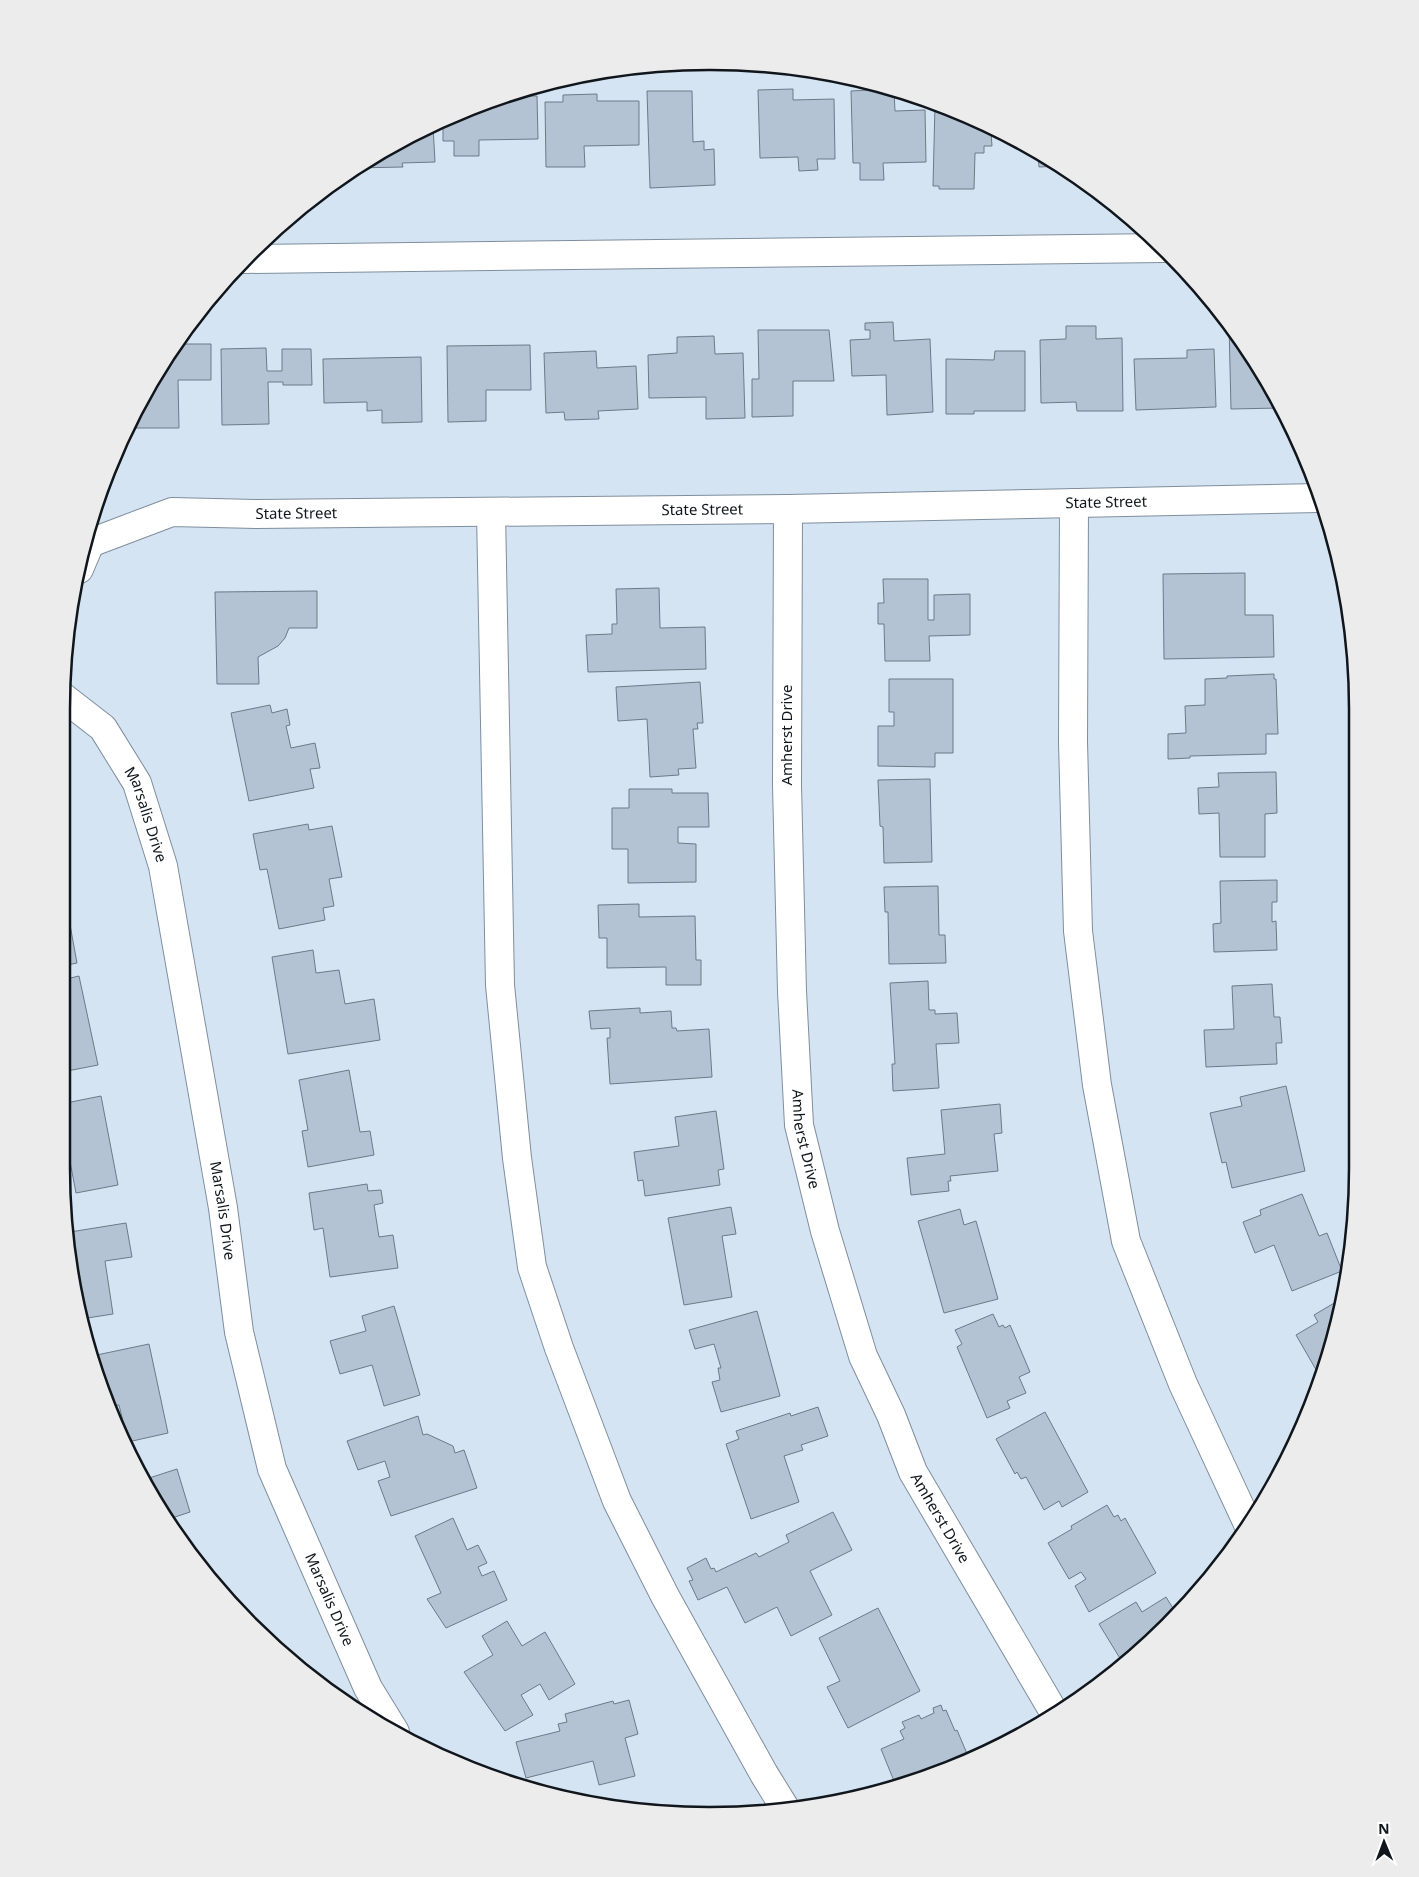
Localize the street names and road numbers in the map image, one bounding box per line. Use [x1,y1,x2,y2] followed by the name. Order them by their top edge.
[1065,491,1148,512] street label: State Street
[661,498,744,519] street label: State Street
[255,502,338,523] street label: State Street
[776,684,796,786] street label: Amherst Drive
[120,763,172,865] street label: Marsalis Drive
[788,1089,825,1191] street label: Amherst Drive
[206,1159,241,1261] street label: Marsalis Drive
[907,1469,975,1566] street label: Amherst Drive
[301,1549,359,1649] street label: Marsalis Drive

